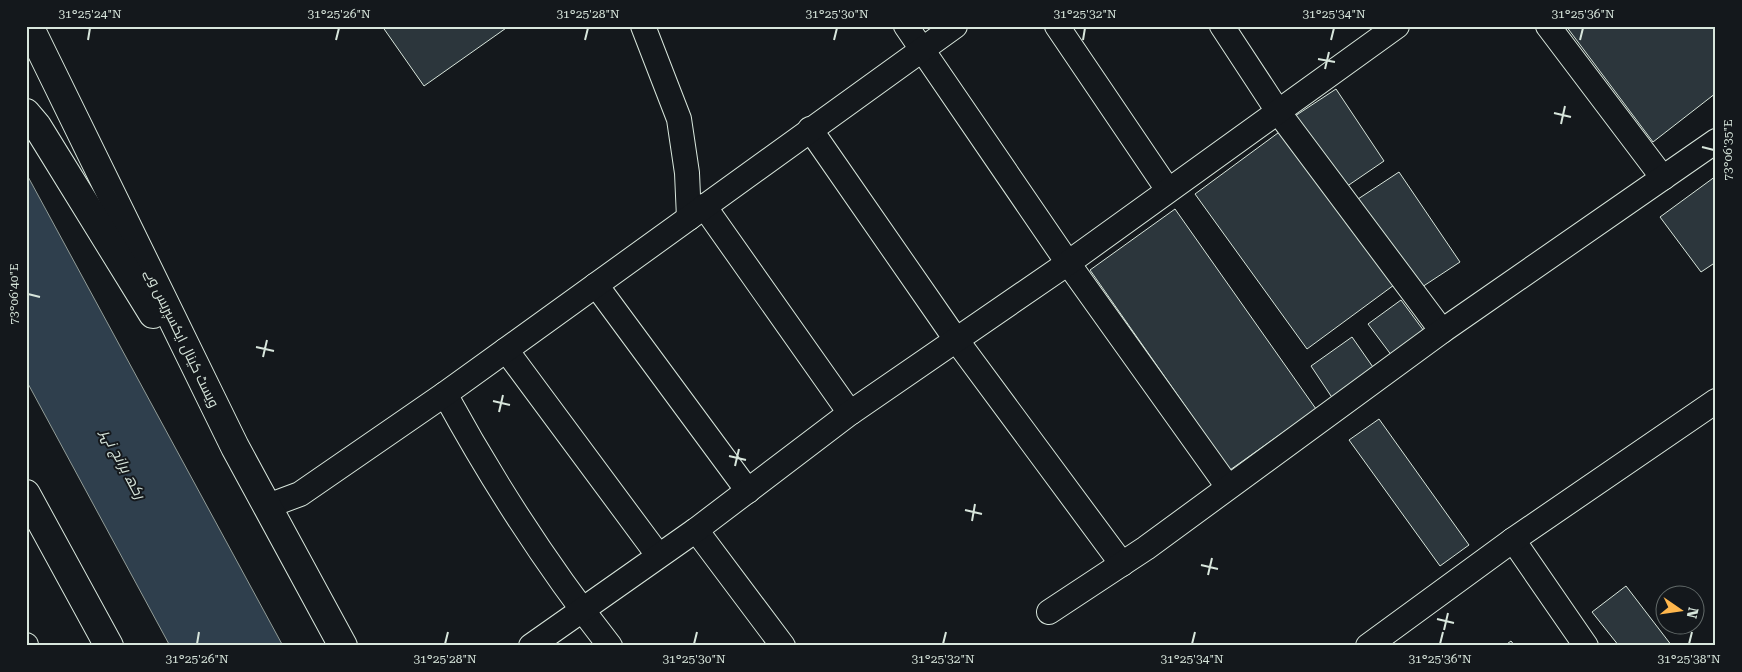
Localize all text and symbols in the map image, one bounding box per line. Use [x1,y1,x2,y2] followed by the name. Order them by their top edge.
[58,7,122,21] text: 31°25'24"N
[307,7,371,21] text: 31°25'26"N
[556,7,620,21] text: 31°25'28"N
[805,7,869,21] text: 31°25'30"N
[1053,7,1117,21] text: 31°25'32"N
[1302,7,1366,21] text: 31°25'34"N
[1551,7,1615,21] text: 31°25'36"N
[1721,119,1735,181] text: 73°06'35"E
[7,263,21,325] text: 73°06'40"E
[140,266,223,411] street label: ویسٹ کینال ایکسپریس وے
[95,424,149,503] water label: رکھ برانچ نہر
[1654,584,1704,634] north arrow
[1684,606,1702,620] text: N
[165,652,229,666] text: 31°25'26"N
[413,652,477,666] text: 31°25'28"N
[662,652,726,666] text: 31°25'30"N
[911,652,975,666] text: 31°25'32"N
[1160,652,1224,666] text: 31°25'34"N
[1408,652,1472,666] text: 31°25'36"N
[1657,652,1721,666] text: 31°25'38"N

